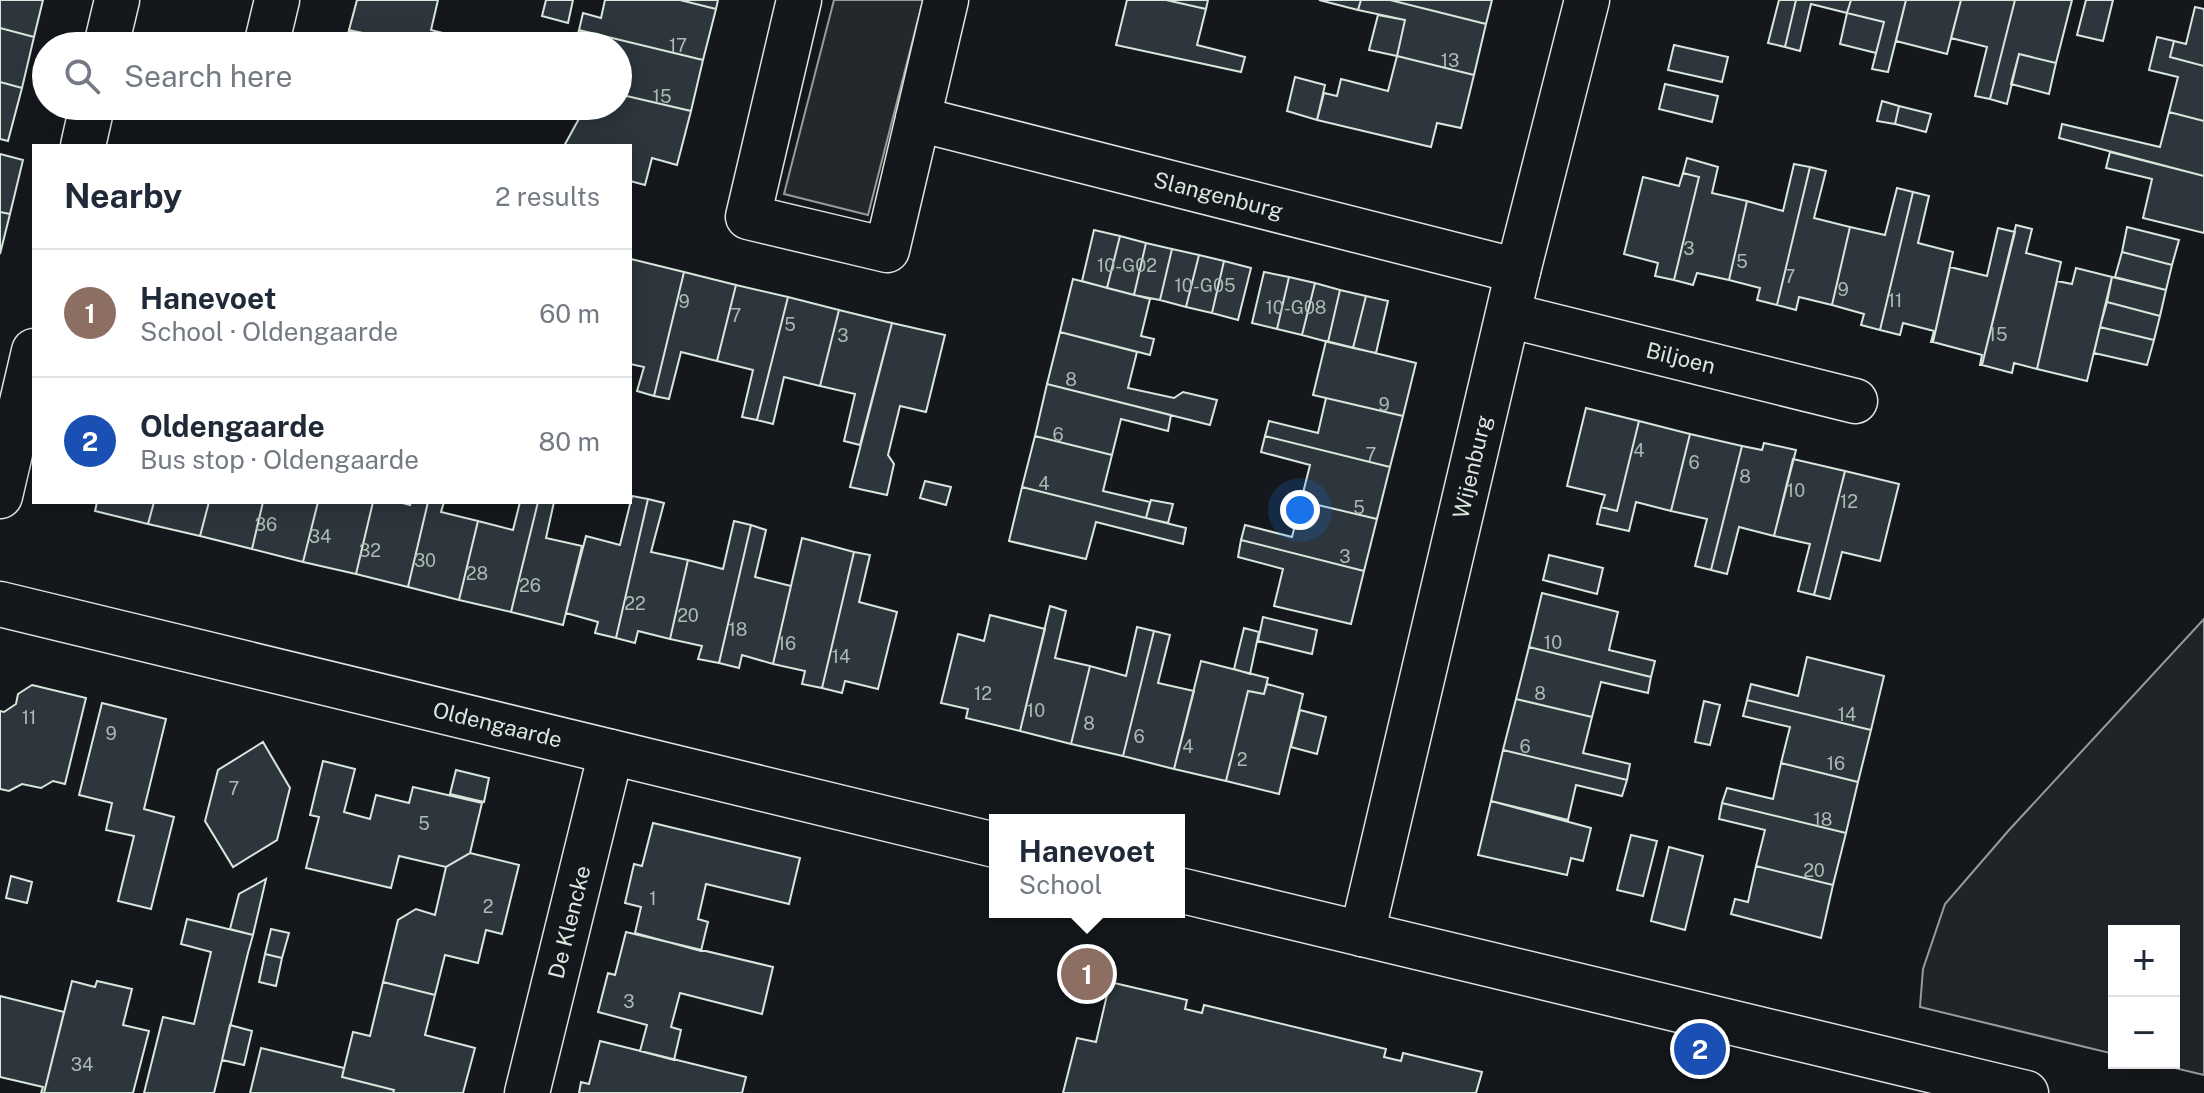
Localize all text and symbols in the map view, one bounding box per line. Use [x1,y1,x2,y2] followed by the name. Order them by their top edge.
[32,32,632,120] search box
[669,35,687,56] house number: 17
[1441,50,1459,71] house number: 13
[60,54,104,98] icon: search
[124,58,292,94] text: Search here
[653,86,671,107] house number: 15
[1151,166,1286,224] street label: Slangenburg
[64,176,182,216] text: Nearby
[495,181,600,212] text: 2 results
[1683,238,1695,259] house number: 3
[1736,251,1748,272] house number: 5
[1097,255,1157,276] house number: 10-G02
[1785,266,1795,287] house number: 7
[1175,275,1235,296] house number: 10-G05
[1837,279,1849,300] house number: 9
[140,280,276,316] text: Hanevoet
[1888,290,1902,311] house number: 11
[678,291,690,312] house number: 9
[1266,297,1326,318] house number: 10-G08
[84,298,96,329] text: 1
[539,298,600,329] text: 60 m
[731,305,741,326] house number: 7
[784,314,796,335] house number: 5
[140,316,398,347] text: School · Oldengaarde
[1989,324,2007,345] house number: 15
[837,325,849,346] house number: 3
[1643,337,1718,379] street label: Biljoen
[1065,369,1077,390] house number: 8
[1378,394,1390,415] house number: 9
[140,408,325,444] text: Oldengaarde
[1447,413,1497,521] street label: Wijenburg
[1052,424,1064,445] house number: 6
[82,426,98,457] text: 2
[539,426,600,457] text: 80 m
[1633,440,1645,461] house number: 4
[140,444,419,475] text: Bus stop · Oldengaarde
[1366,444,1376,465] house number: 7
[1688,452,1700,473] house number: 6
[1739,466,1751,487] house number: 8
[1038,473,1050,494] house number: 4
[1787,480,1805,501] house number: 10
[1280,490,1320,530] your location
[1840,491,1858,512] house number: 12
[1353,497,1365,518] house number: 5
[255,514,277,535] house number: 36
[309,526,331,547] house number: 34
[359,540,381,561] house number: 32
[1339,546,1351,567] house number: 3
[414,550,436,571] house number: 30
[466,563,488,584] house number: 28
[519,575,541,596] house number: 26
[624,593,646,614] house number: 22
[677,605,699,626] house number: 20
[729,619,747,640] house number: 18
[1544,632,1562,653] house number: 10
[778,633,796,654] house number: 16
[832,646,850,667] house number: 14
[974,683,992,704] house number: 12
[1534,683,1546,704] house number: 8
[430,696,565,753] street label: Oldengaarde
[1027,700,1045,721] house number: 10
[1838,704,1856,725] house number: 14
[22,707,36,728] house number: 11
[1083,713,1095,734] house number: 8
[105,723,117,744] house number: 9
[1133,726,1145,747] house number: 6
[1182,736,1194,757] house number: 4
[1519,736,1531,757] house number: 6
[1237,749,1247,770] house number: 2
[1827,753,1845,774] house number: 16
[229,778,239,799] house number: 7
[1814,809,1832,830] house number: 18
[418,813,430,834] house number: 5
[989,814,1185,918] popup
[1019,833,1155,869] text: Hanevoet
[1803,860,1825,881] house number: 20
[543,863,596,981] street label: De Klencke
[1019,869,1102,900] text: School
[649,888,657,909] house number: 1
[483,896,493,917] house number: 2
[2108,925,2180,1069] map controls
[2108,925,2180,997] button: +
[1061,944,1113,1004] pin: 1
[623,991,635,1012] house number: 3
[2108,997,2180,1069] button: −
[1674,1019,1726,1079] pin: 2
[71,1054,93,1075] house number: 34

